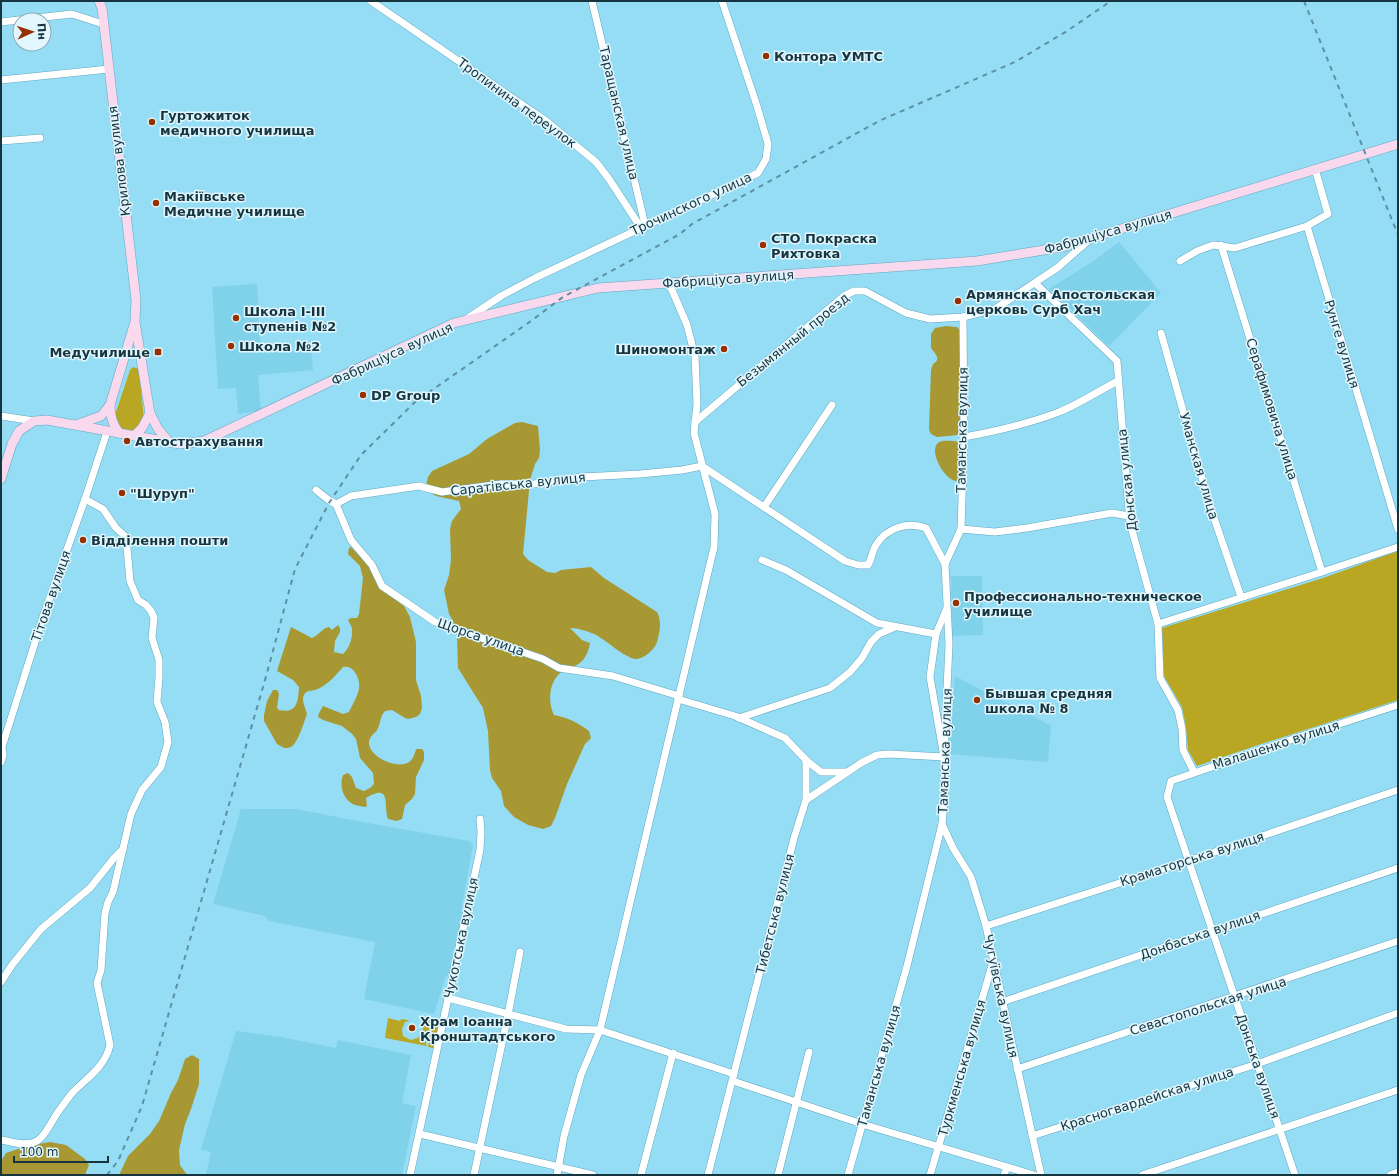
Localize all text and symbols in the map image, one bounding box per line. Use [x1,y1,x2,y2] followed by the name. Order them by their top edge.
[12,12,52,52] north arrow
[35,23,48,40] text: Пн
[596,44,642,181] street label: Таращанская улица
[774,49,883,64] place label: Контора УМТС
[761,51,771,61] marker: Контора УМТС
[454,54,579,151] street label: Тропинина переулок
[105,105,133,217] street label: Крилова вулиця
[160,108,314,138] place label: Гуртожиток медичного училища
[147,117,157,127] marker: Гуртожиток медичного училища
[627,169,754,239] street label: Трочинского улица
[164,189,305,219] place label: Макіївське Медичне училище
[151,198,161,208] marker: Макіївське Медичне училище
[1042,207,1174,257] street label: Фабриціуса вулиця
[771,231,877,261] place label: СТО Покраска Рихтовка
[758,240,768,250] marker: СТО Покраска Рихтовка
[662,267,794,291] street label: Фабриціуса вулиця
[966,287,1155,317] place label: Армянская Апостольская церковь Сурб Хач
[734,290,852,390] street label: Безымянный проезд
[953,296,963,306] marker: Армянская Апостольская церковь Сурб Хач
[1321,298,1363,390] street label: Рунге вулиця
[244,304,336,334] place label: Школа I-III ступенів №2
[231,313,241,323] marker: Школа I-III ступенів №2
[329,319,455,389] street label: Фабриціуса вулиця
[1243,336,1301,482] street label: Серафимовича улица
[239,339,320,354] place label: Школа №2
[226,341,236,351] marker: Школа №2
[615,342,716,357] place label: Шиномонтаж
[719,344,729,354] marker: Шиномонтаж
[49,345,150,360] place label: Медучилище
[153,347,163,357] marker: Медучилище
[953,367,971,494] street label: Таманська вулиця
[371,388,440,403] place label: DP Group
[358,390,368,400] marker: DP Group
[1177,411,1221,521] street label: Уманская улица
[1114,428,1140,532] street label: Донская улица
[135,434,263,449] place label: Автострахування
[122,436,132,446] marker: Автострахування
[450,469,586,499] street label: Саратівська вулиця
[130,486,195,501] place label: "Шуруп"
[117,488,127,498] marker: "Шуруп"
[91,533,228,548] place label: Відділення пошти
[78,535,88,545] marker: Відділення пошти
[28,548,74,645] street label: Тітова вулиця
[964,589,1202,619] place label: Профессионально-техническое училище
[951,598,961,608] marker: Профессионально-техническое училище
[436,615,526,659] street label: Щорса улица
[985,686,1112,716] place label: Бывшая средняя школа № 8
[935,688,955,815] street label: Таманська вулиця
[972,695,982,705] marker: Бывшая средняя школа № 8
[1211,717,1341,773] street label: Малашенко вулиця
[1118,829,1266,889] street label: Краматорська вулиця
[753,852,797,977] street label: Тибетська вулиця
[441,876,481,1000] street label: Чукотська вулиця
[1138,907,1262,963] street label: Донбаська вулиця
[981,933,1021,1059] street label: Чугуївська вулиця
[1128,974,1288,1038] street label: Севастопольская улица
[935,998,989,1139] street label: Туркменська вулиця
[854,1004,904,1129] street label: Таманська вулиця
[1233,1011,1283,1121] street label: Донська вулиця
[420,1014,555,1044] place label: Храм Іоанна Кронштадтського
[407,1023,417,1033] marker: Храм Іоанна Кронштадтського
[1058,1064,1236,1134] street label: Красногвардейская улица
[14,1138,108,1164] scale bar
[20,1145,58,1159] text: 100 m

